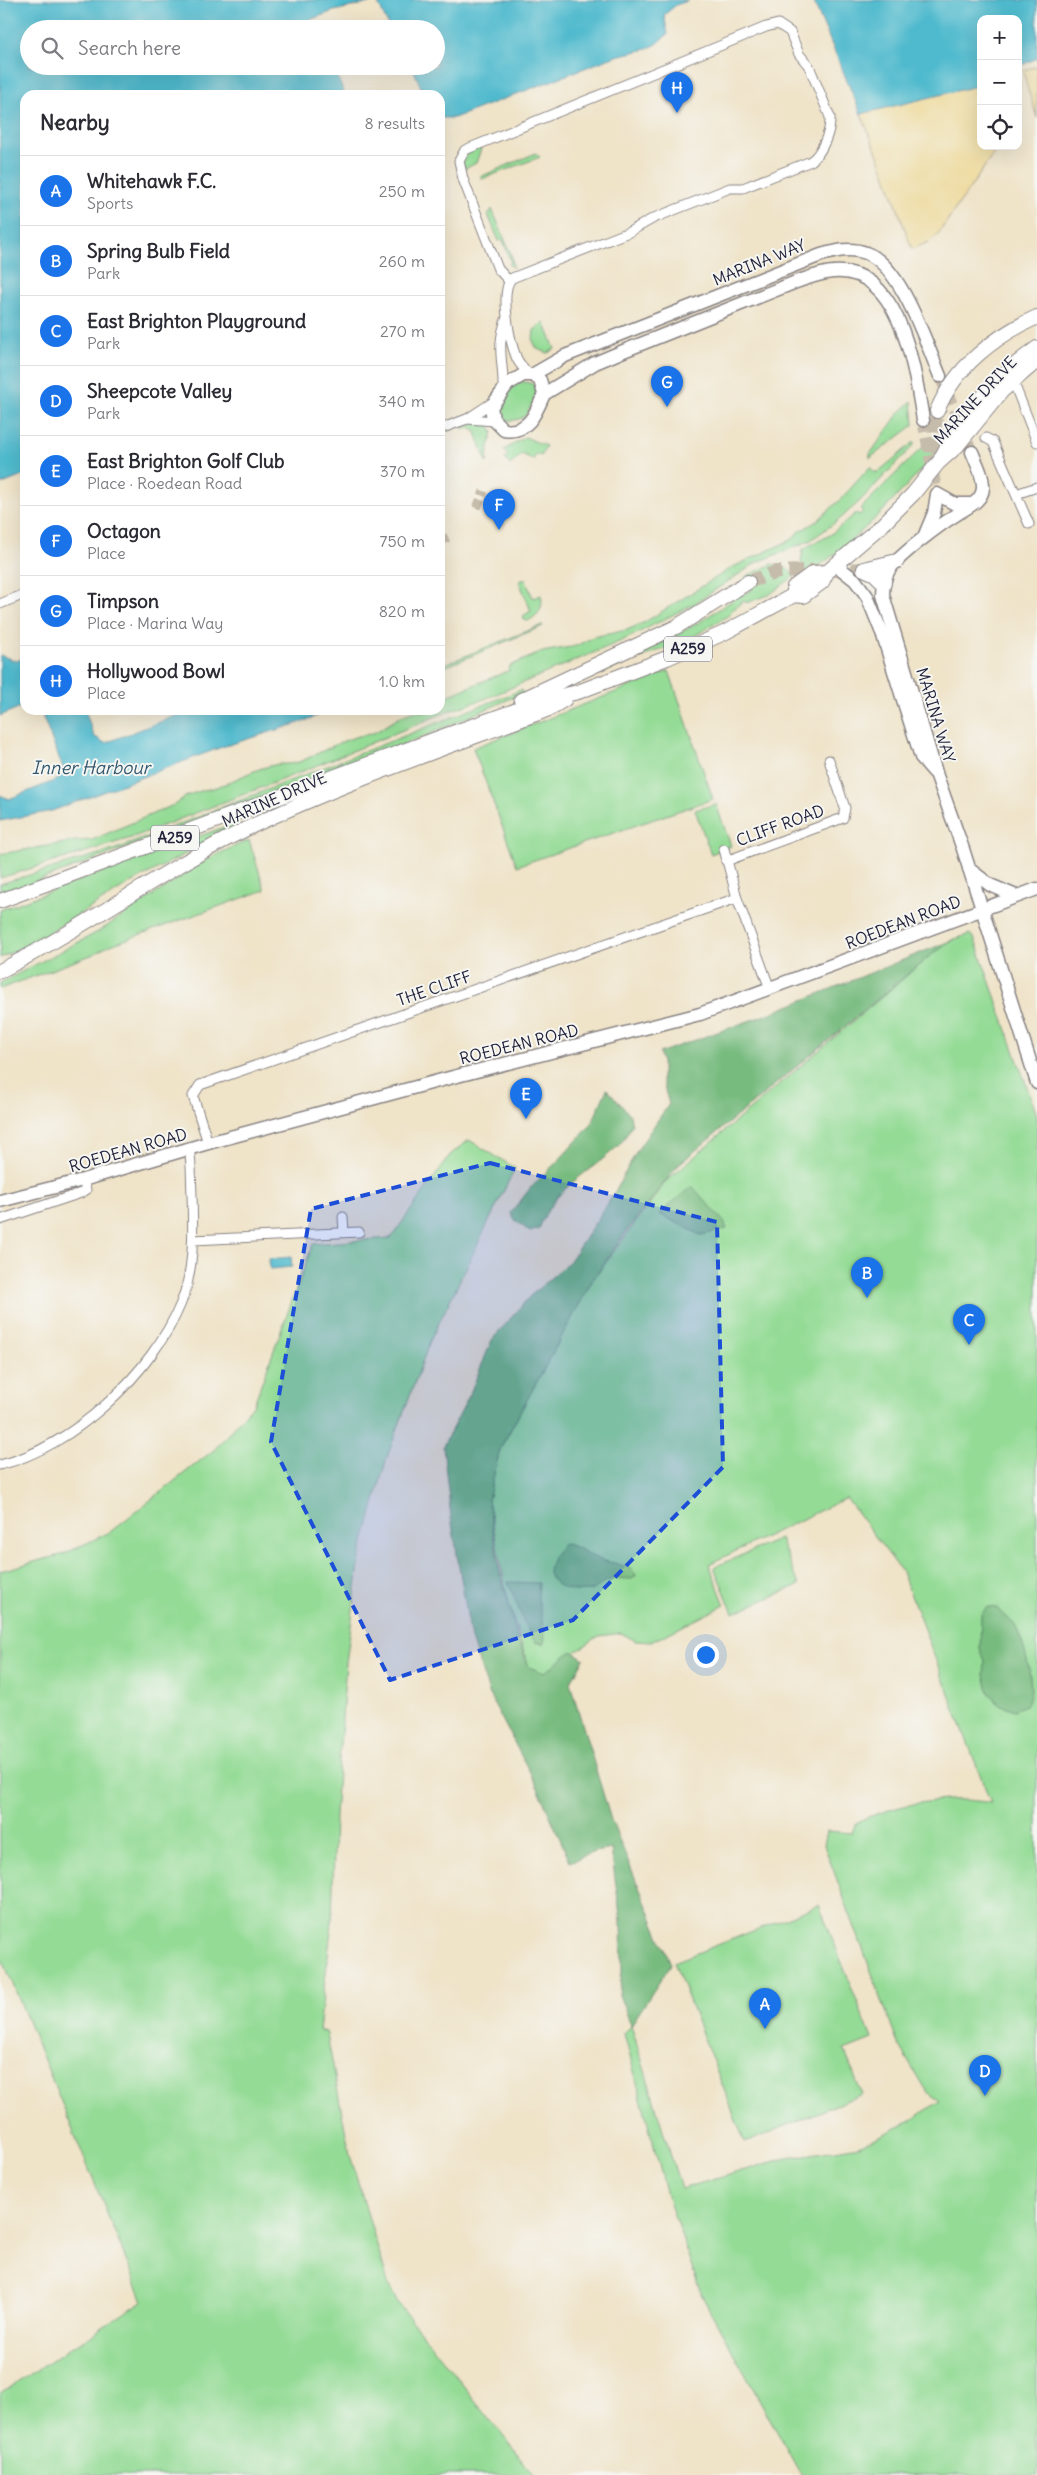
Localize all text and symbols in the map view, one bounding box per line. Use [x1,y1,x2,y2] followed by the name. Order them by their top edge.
[977,15,1022,150] map controls
[977,15,1022,60] button: +
[20,20,445,75] search box
[38,34,66,62] icon: search
[78,36,181,60] text: Search here
[977,60,1022,105] button: −
[661,72,693,113] pin: H
[977,105,1022,150] button: locate
[40,109,110,136] text: Nearby
[364,113,425,133] text: 8 results
[87,169,216,193] text: Whitehawk F.C.
[51,181,61,201] text: A
[379,181,425,201] text: 250 m
[87,193,133,213] text: Sports
[710,234,808,290] street label: MARINA WAY
[87,239,230,263] text: Spring Bulb Field
[51,251,61,271] text: B
[379,251,425,271] text: 260 m
[87,263,120,283] text: Park
[87,309,306,333] text: East Brighton Playground
[51,321,61,341] text: C
[380,321,425,341] text: 270 m
[87,333,120,353] text: Park
[929,352,1021,448] street label: MARINE DRIVE
[651,366,683,407] pin: G
[87,379,232,403] text: Sheepcote Valley
[50,391,62,411] text: D
[378,391,425,411] text: 340 m
[87,403,120,423] text: Park
[87,449,285,473] text: East Brighton Golf Club
[51,461,61,481] text: E
[380,461,425,481] text: 370 m
[87,473,242,493] text: Place · Roedean Road
[483,489,515,530] pin: F
[87,519,161,543] text: Octagon
[51,531,61,551] text: F
[380,531,425,551] text: 750 m
[87,543,126,563] text: Place
[87,589,159,613] text: Timpson
[50,601,62,621] text: G
[379,601,425,621] text: 820 m
[87,613,223,633] text: Place · Marina Way
[664,636,712,662] road number: A259
[87,659,225,683] text: Hollywood Bowl
[912,665,960,765] street label: MARINA WAY
[50,671,62,691] text: H
[379,671,425,691] text: 1.0 km
[87,683,126,703] text: Place
[32,756,153,779] water label: Inner Harbour
[219,767,329,831] street label: MARINE DRIVE
[733,800,827,850] street label: CLIFF ROAD
[151,826,199,850] road number: A259
[843,891,963,953] street label: ROEDEAN ROAD
[394,966,474,1010] street label: THE CLIFF
[457,1020,581,1068] street label: ROEDEAN ROAD
[510,1078,542,1119] pin: E
[67,1124,189,1176] street label: ROEDEAN ROAD
[851,1257,883,1298] pin: B
[953,1304,985,1345] pin: C
[693,1642,719,1668] your location
[749,1988,781,2029] pin: A
[969,2055,1001,2096] pin: D

